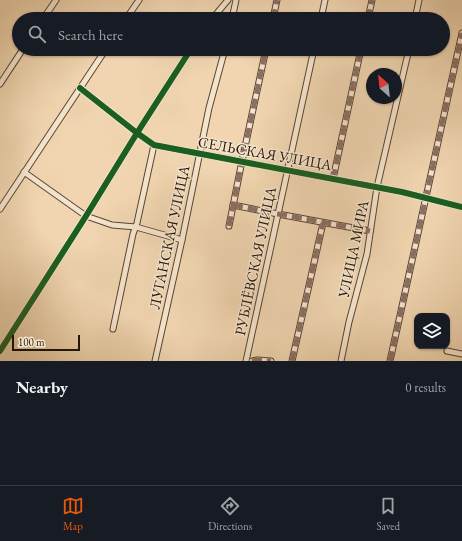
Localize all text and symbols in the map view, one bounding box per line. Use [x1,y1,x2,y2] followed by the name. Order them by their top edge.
[12,12,450,56] search box
[26,23,48,45] icon: search
[58,25,123,44] text: Search here
[366,68,402,104] north arrow
[197,132,334,174] street label: СЕЛЬСКАЯ УЛИЦА
[144,163,194,311] street label: ЛУГАНСКАЯ УЛИЦА
[230,184,280,337] street label: РУБЛЁВСКАЯ УЛИЦА
[333,198,373,300] street label: УЛИЦА МИРА
[414,313,450,349] map controls
[414,313,450,349] button: layers
[12,333,80,352] scale bar
[18,335,45,349] text: 100 m
[16,376,68,398] text: Nearby
[405,379,446,396] text: 0 results
[62,495,84,533] tab: Map
[208,495,252,533] tab: Directions
[376,495,400,533] tab: Saved

